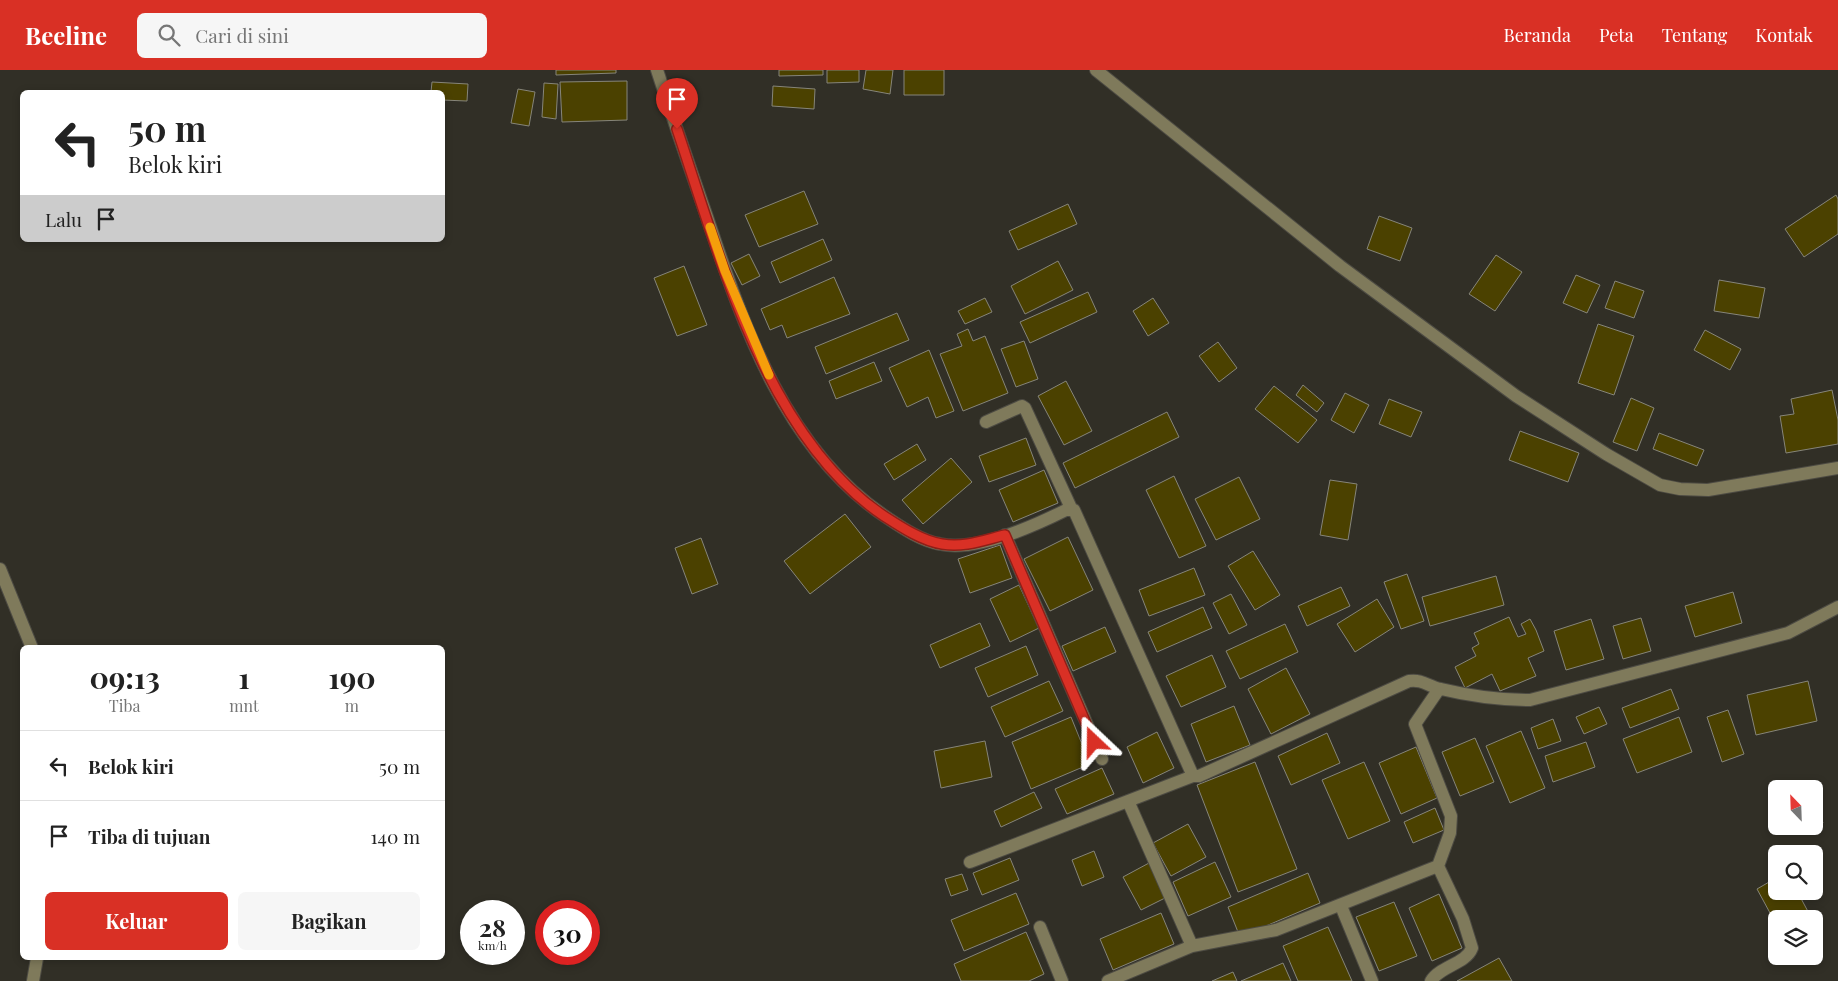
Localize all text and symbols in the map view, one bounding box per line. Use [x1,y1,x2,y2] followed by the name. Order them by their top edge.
[137,13,487,58] search box
[25,19,107,51] text: Beeline
[155,21,183,49] icon: search
[195,22,289,48] text: Cari di sini
[1503,23,1571,47] text: Beranda
[1599,23,1634,47] text: Peta
[1662,23,1727,47] text: Tentang
[1755,23,1813,47] text: Kontak
[656,78,698,129] pin
[663,85,691,113] icon: arrive
[128,104,206,151] text: 50 m
[45,110,110,175] icon: left
[128,149,222,179] text: Belok kiri
[92,205,120,233] icon: arrive
[45,206,82,232] text: Lalu
[89,657,160,697] text: 09:13
[238,657,250,697] text: 1
[328,657,376,697] text: 190
[109,695,140,716] text: Tiba
[229,695,259,716] text: mnt
[345,695,359,716] text: m
[1067,715,1119,767] position arrow
[45,752,73,780] icon: left
[88,753,174,779] text: Belok kiri
[379,753,420,779] text: 50 m
[1768,780,1822,835] north arrow
[1768,780,1823,965] map controls
[45,822,73,850] icon: arrive
[88,823,210,849] text: Tiba di tujuan
[371,823,420,849] text: 140 m
[1768,845,1823,900] button: search
[45,892,228,950] button: Keluar
[238,892,420,950] button: Bagikan
[535,900,600,965] speed limit sign: 30
[479,910,506,943] text: 28
[1768,910,1823,965] button: layers
[478,937,507,953] text: km/h

